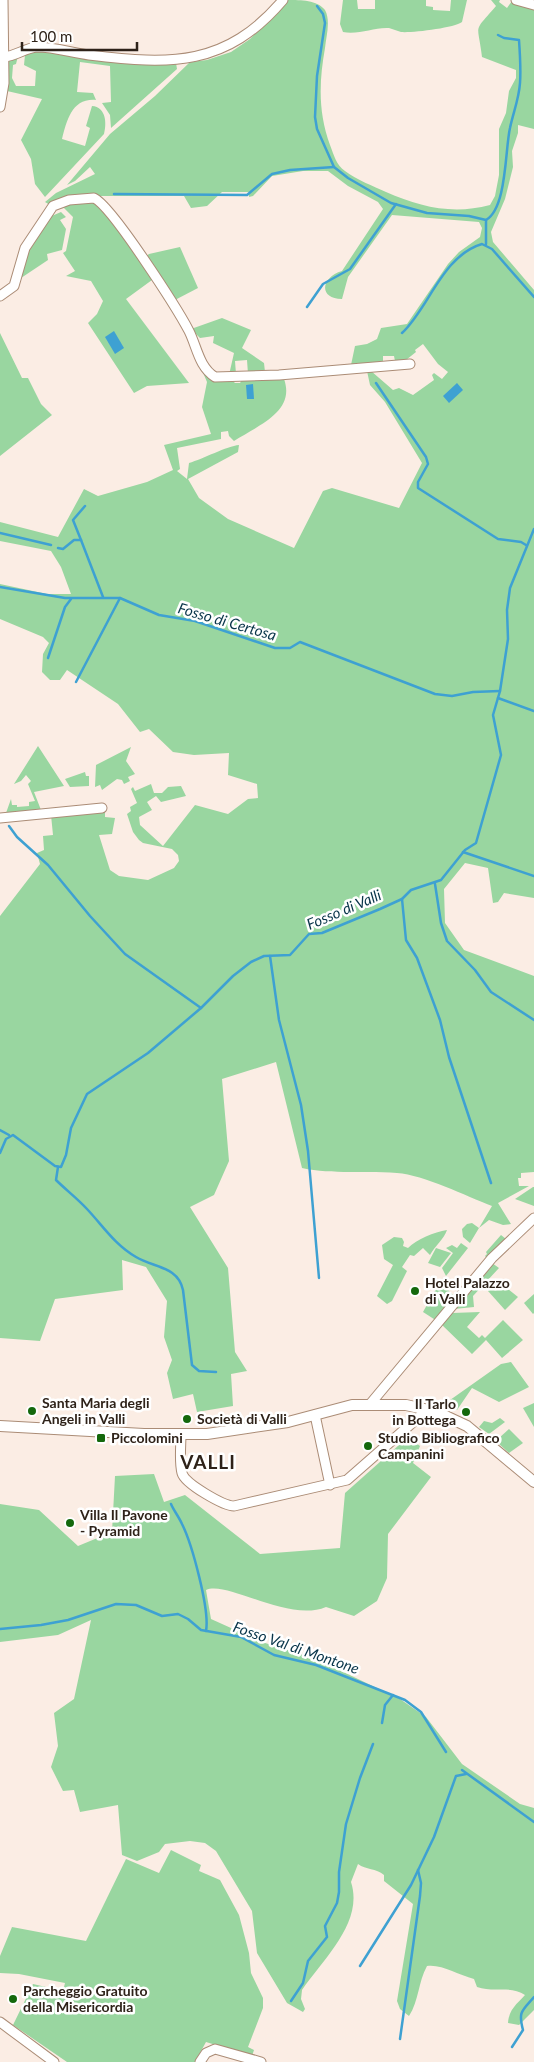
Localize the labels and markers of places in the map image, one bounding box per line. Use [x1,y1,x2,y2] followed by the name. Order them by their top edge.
[425,1274,510,1307] place label: Hotel Palazzo di Valli
[409,1285,421,1297] marker: Hotel Palazzo di Valli
[41,1394,150,1427] place label: Santa Maria degli Angeli in Valli
[392,1395,456,1428] place label: Il Tarlo in Bottega
[26,1405,38,1417] marker: Santa Maria degli Angeli in Valli
[460,1406,472,1418] marker: Il Tarlo in Bottega
[197,1410,287,1427] place label: Società di Valli
[181,1413,193,1425] marker: Società di Valli
[111,1429,183,1446] place label: Piccolomini
[378,1429,500,1462] place label: Studio Bibliografico Campanini
[95,1432,107,1444] marker: Piccolomini
[362,1440,374,1452] marker: Studio Bibliografico Campanini
[79,1506,168,1539] place label: Villa Il Pavone - Pyramid
[64,1517,76,1529] marker: Villa Il Pavone - Pyramid
[23,1982,148,2015] place label: Parcheggio Gratuito della Misericordia
[7,1993,19,2005] marker: Parcheggio Gratuito della Misericordia

